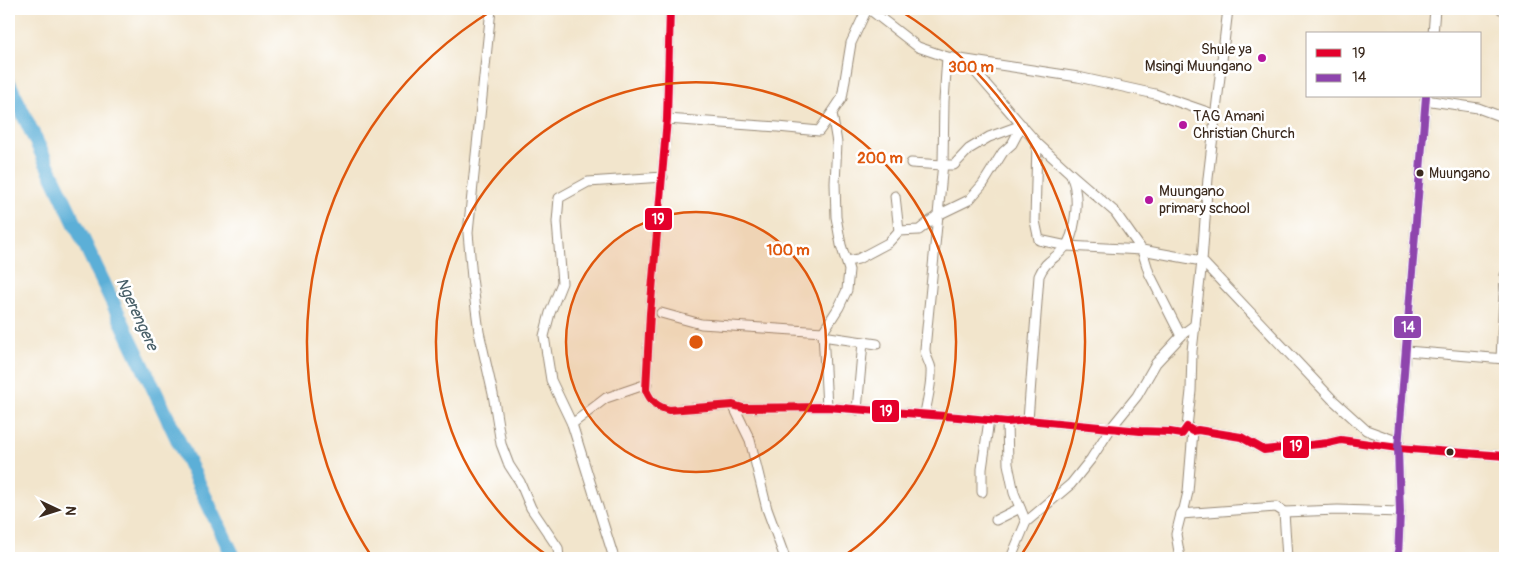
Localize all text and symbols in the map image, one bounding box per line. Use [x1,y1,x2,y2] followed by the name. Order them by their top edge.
[1306,32,1482,98] legend
[1145,40,1252,76] place label: Shule ya Msingi Muungano
[1352,44,1366,63] text: 19
[1256,52,1268,64] marker: Shule ya Msingi Muungano
[948,58,994,77] text: 300 m
[1352,68,1367,87] text: 14
[1193,107,1295,143] place label: TAG Amani Christian Church
[1177,119,1189,131] marker: TAG Amani Christian Church
[857,149,903,168] text: 200 m
[1429,165,1490,182] place label: Muungano
[1415,168,1425,178] marker: Muungano
[1159,182,1250,218] place label: Muungano primary school
[1143,194,1155,206] marker: Muungano primary school
[644,207,673,231] line badge: 19
[652,211,664,228] text: 19
[767,241,809,260] text: 100 m
[111,274,163,355] water label: Ngerengere
[1393,315,1422,339] line badge: 14
[1401,319,1416,336] text: 14
[687,333,705,351] centre of rings
[871,399,900,423] line badge: 19
[880,403,892,420] text: 19
[1282,435,1310,459] line badge: 19
[1290,438,1302,455] text: 19
[1445,447,1455,457] unlabelled marker
[32,484,82,534] north arrow
[62,506,79,516] text: N

